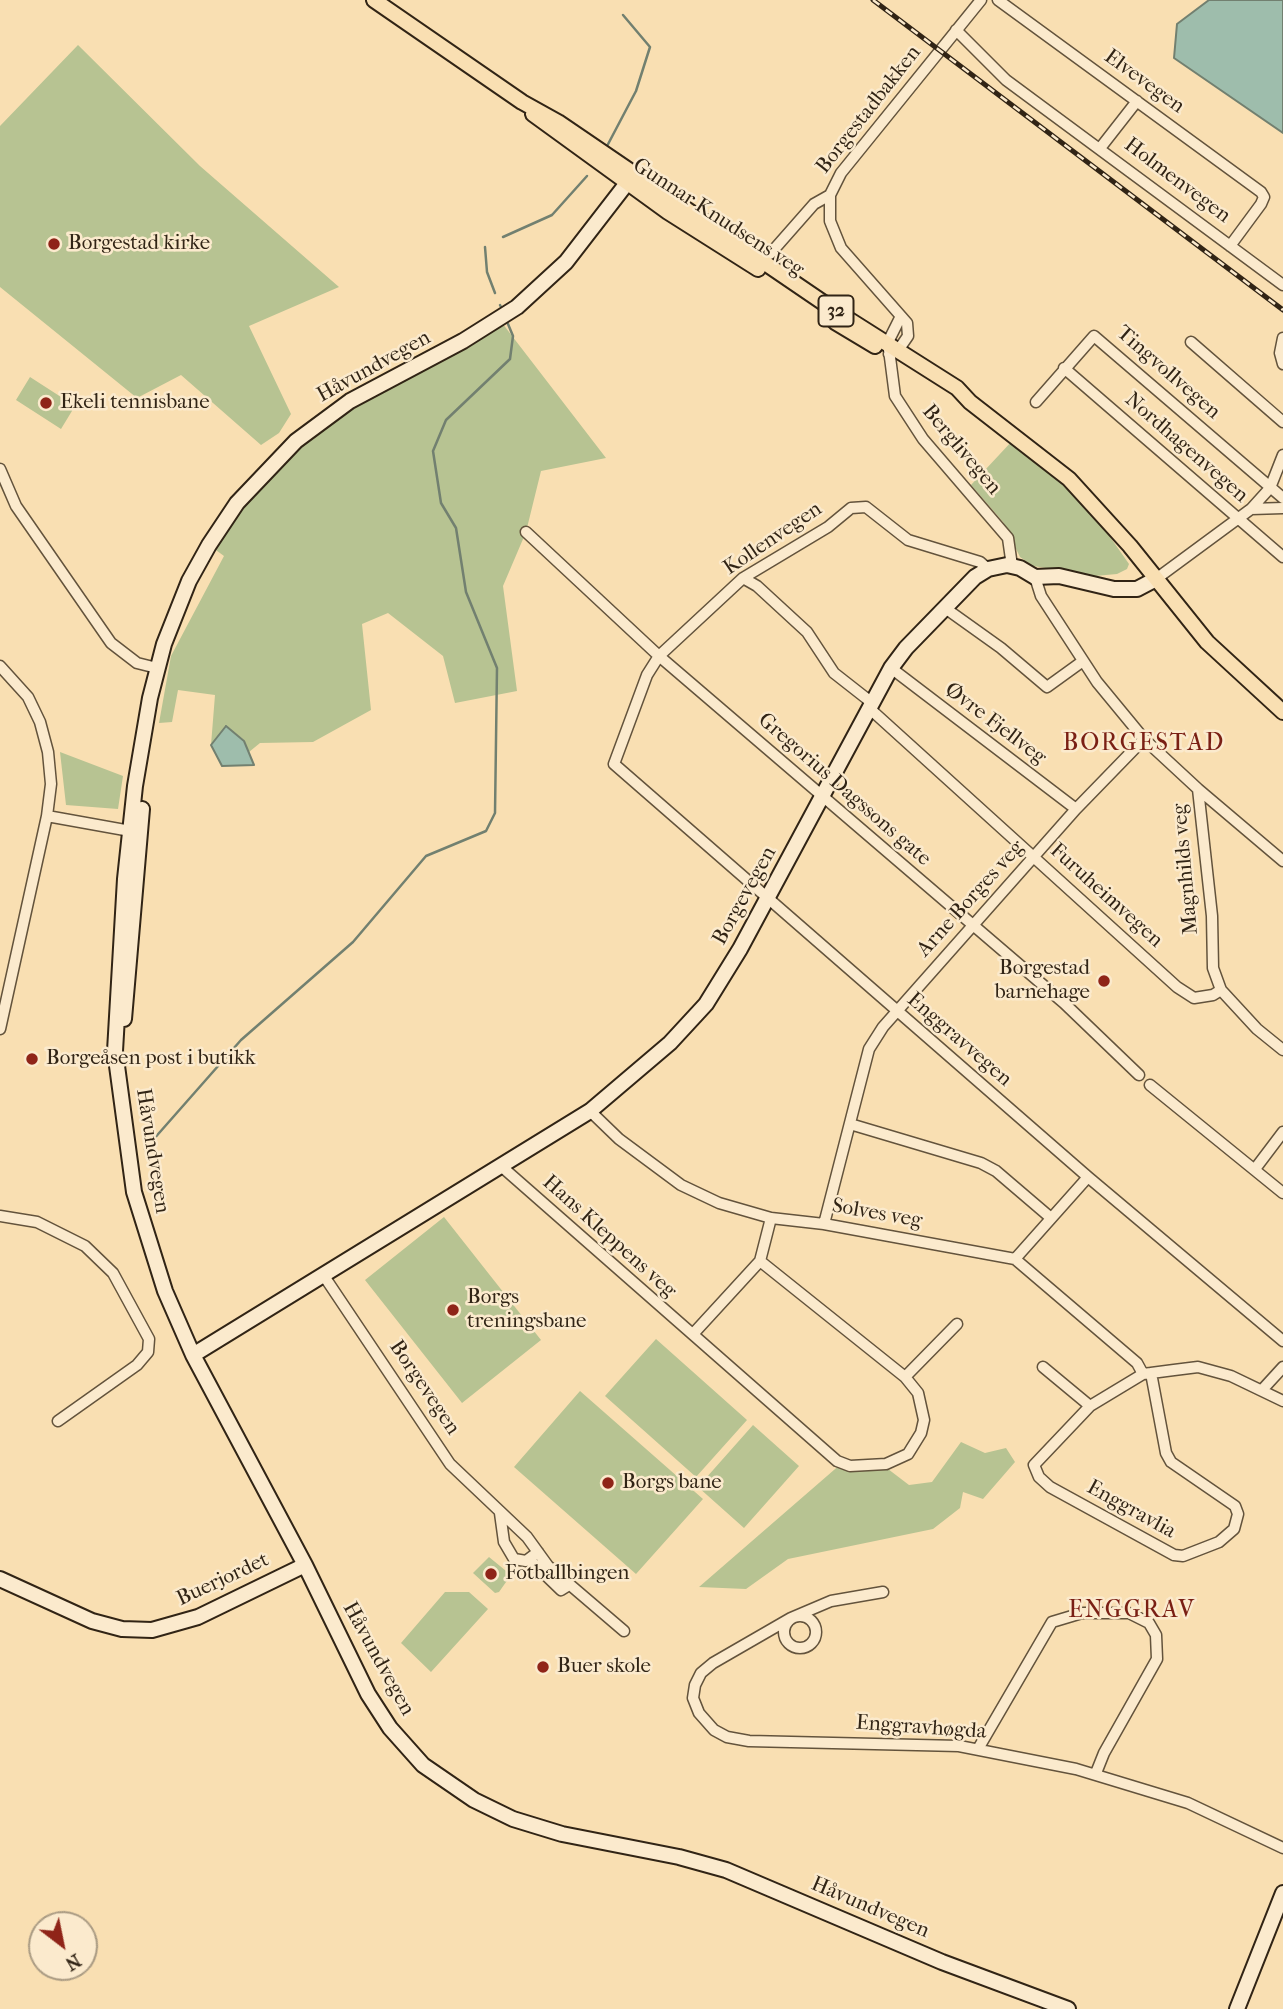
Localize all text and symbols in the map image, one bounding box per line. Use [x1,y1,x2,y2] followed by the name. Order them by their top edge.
[811,41,927,179] street label: Borgestadbakken
[1099,45,1189,119] street label: Elvevegen
[1119,133,1235,229] street label: Holmenvegen
[628,153,808,283] street label: Gunnar Knudsens veg
[68,231,210,257] place label: Borgestad kirke
[46,236,62,252] marker: Borgestad kirke
[818,296,854,326] road number: 32
[1111,321,1225,425] street label: Tingvollvegen
[313,325,435,409] street label: Håvundvegen
[1119,388,1253,508] street label: Nordhagenvegen
[60,390,210,416] place label: Ekeli tennisbane
[38,395,54,411] marker: Ekeli tennisbane
[916,400,1006,500] street label: Berglivegen
[719,497,827,581] street label: Kollenvegen
[939,678,1051,770] street label: Øvre Fjellveg
[752,708,936,872] street label: Gregorius Dagssons gate
[1064,730,1224,758] district label: BORGESTAD
[1168,802,1204,936] street label: Magnhilds veg
[912,836,1030,962] street label: Arne Borges veg
[1044,839,1168,953] street label: Furuheimvegen
[708,842,782,950] street label: Borgevegen
[995,956,1090,1006] place label: Borgestad barnehage
[1096,973,1112,989] marker: Borgestad barnehage
[901,988,1017,1092] street label: Enggravvegen
[46,1046,256,1072] place label: Borgeåsen post i butikk
[24,1051,40,1067] marker: Borgeåsen post i butikk
[130,1087,174,1215] street label: Håvundvegen
[537,1170,681,1304] street label: Hans Kleppens veg
[830,1194,924,1234] street label: Solves veg
[467,1285,586,1335] place label: Borgs treningsbane
[445,1302,461,1318] marker: Borgs treningsbane
[383,1336,465,1440] street label: Borgevegen
[622,1470,722,1496] place label: Borgs bane
[600,1475,616,1491] marker: Borgs bane
[1082,1475,1180,1545] street label: Enggravlia
[173,1548,273,1612] street label: Buerjordet
[505,1561,629,1587] place label: Fotballbingen
[483,1566,499,1582] marker: Fotballbingen
[1069,1597,1195,1625] district label: ENGGRAV
[336,1598,420,1720] street label: Håvundvegen
[557,1654,651,1680] place label: Buer skole
[535,1659,551,1675] marker: Buer skole
[855,1711,987,1745] street label: Enggravhøgda
[807,1872,933,1944] street label: Håvundvegen
[28,1911,98,1981] north arrow
[61,1949,85,1975] text: N

